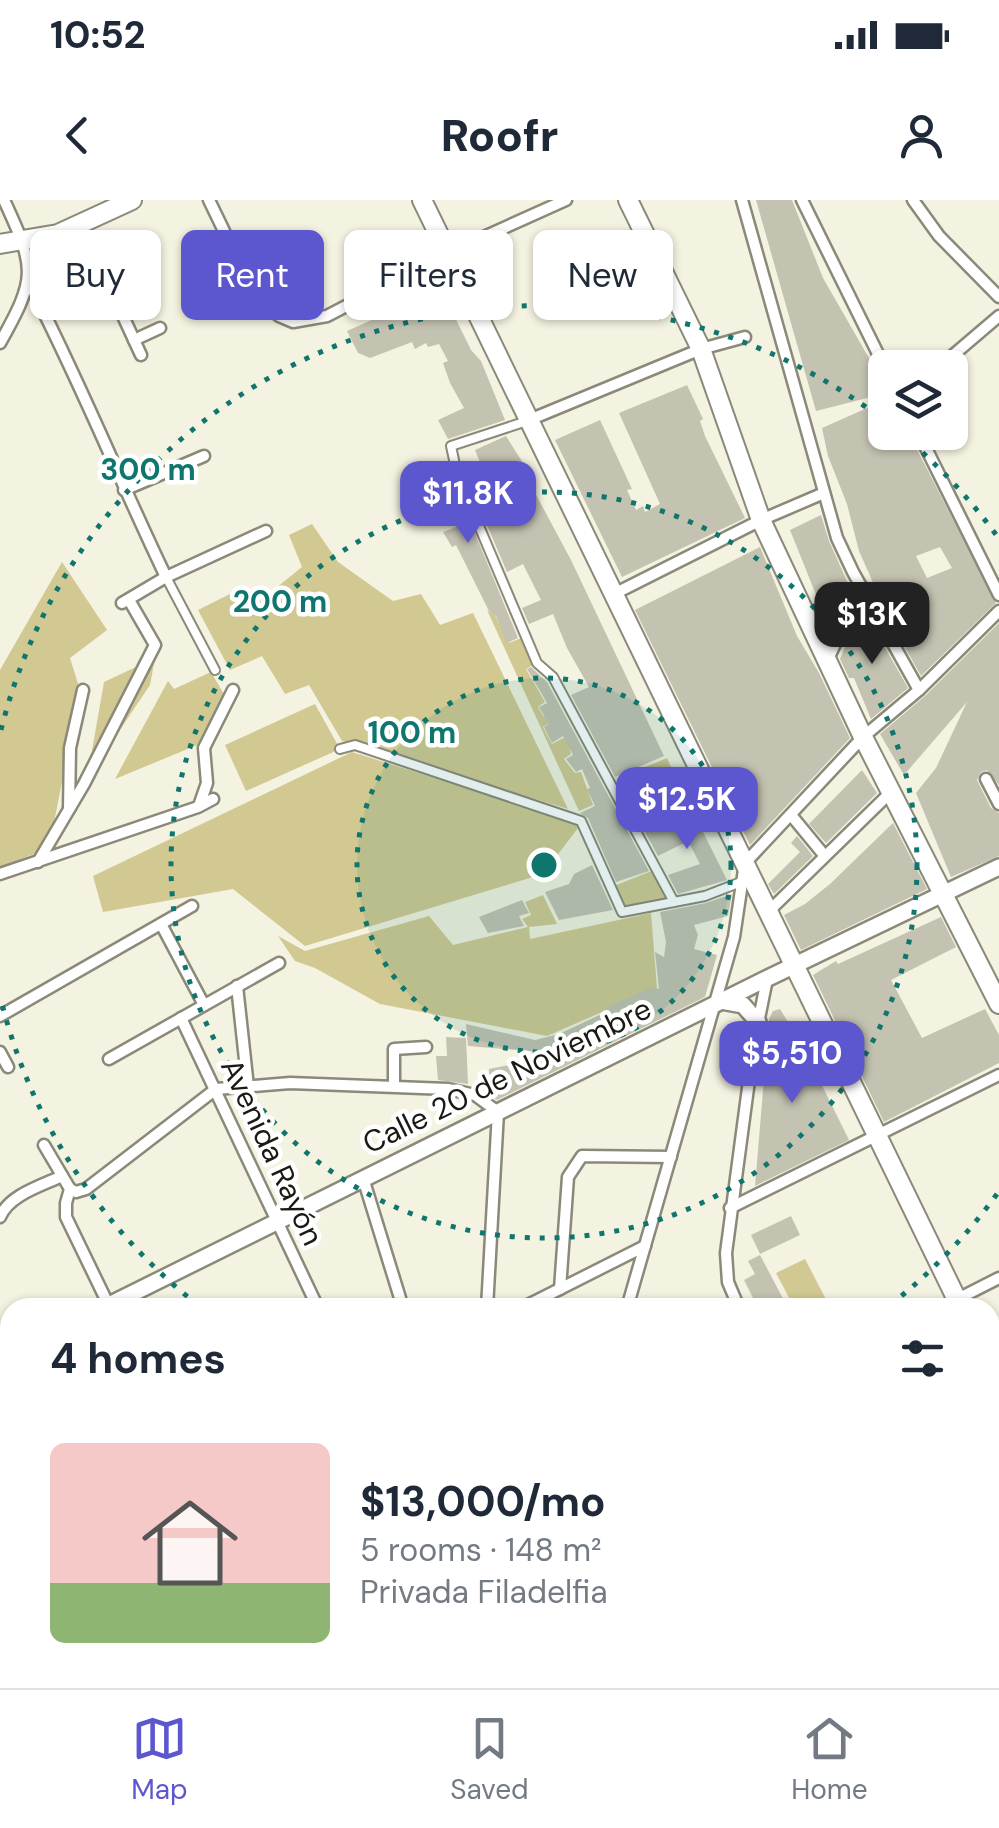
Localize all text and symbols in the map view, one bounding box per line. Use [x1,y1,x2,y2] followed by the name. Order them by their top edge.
[50,10,146,60] text: 10:52
[441,106,558,165] text: Roofr
[50,108,105,163] icon: back
[894,108,949,163] icon: person
[30,230,161,320] chip: Buy
[181,230,324,320] chip: Rent
[344,230,513,320] chip: Filters
[533,230,673,320] chip: New
[868,350,968,450] map controls
[868,350,968,450] button: layers
[100,450,196,489] text: 300 m
[387,461,549,546] pin: $11.8K
[422,472,514,514] text: $11.8K
[233,582,327,621] text: 200 m
[813,582,931,667] pin: $13K
[836,593,908,635] text: $13K
[368,713,456,752] text: 100 m
[606,767,768,852] pin: $12.5K
[638,778,736,820] text: $12.5K
[526,847,562,883] centre of rings
[356,989,658,1162] street label: Calle 20 de Noviembre
[711,1021,873,1106] pin: $5,510
[741,1032,843,1074] text: $5,510
[212,1052,333,1251] street label: Avenida Rayón
[50,1331,226,1386] text: 4 homes
[895,1331,950,1386] icon: filters
[360,1474,606,1529] text: $13,000/mo
[130,1483,250,1603] icon: home
[360,1529,602,1571] text: 5 rooms · 148 m²
[360,1571,608,1613] text: Privada Filadelfia
[131,1711,188,1808] tab: Map
[450,1711,529,1808] tab: Saved
[791,1711,868,1808] tab: Home

